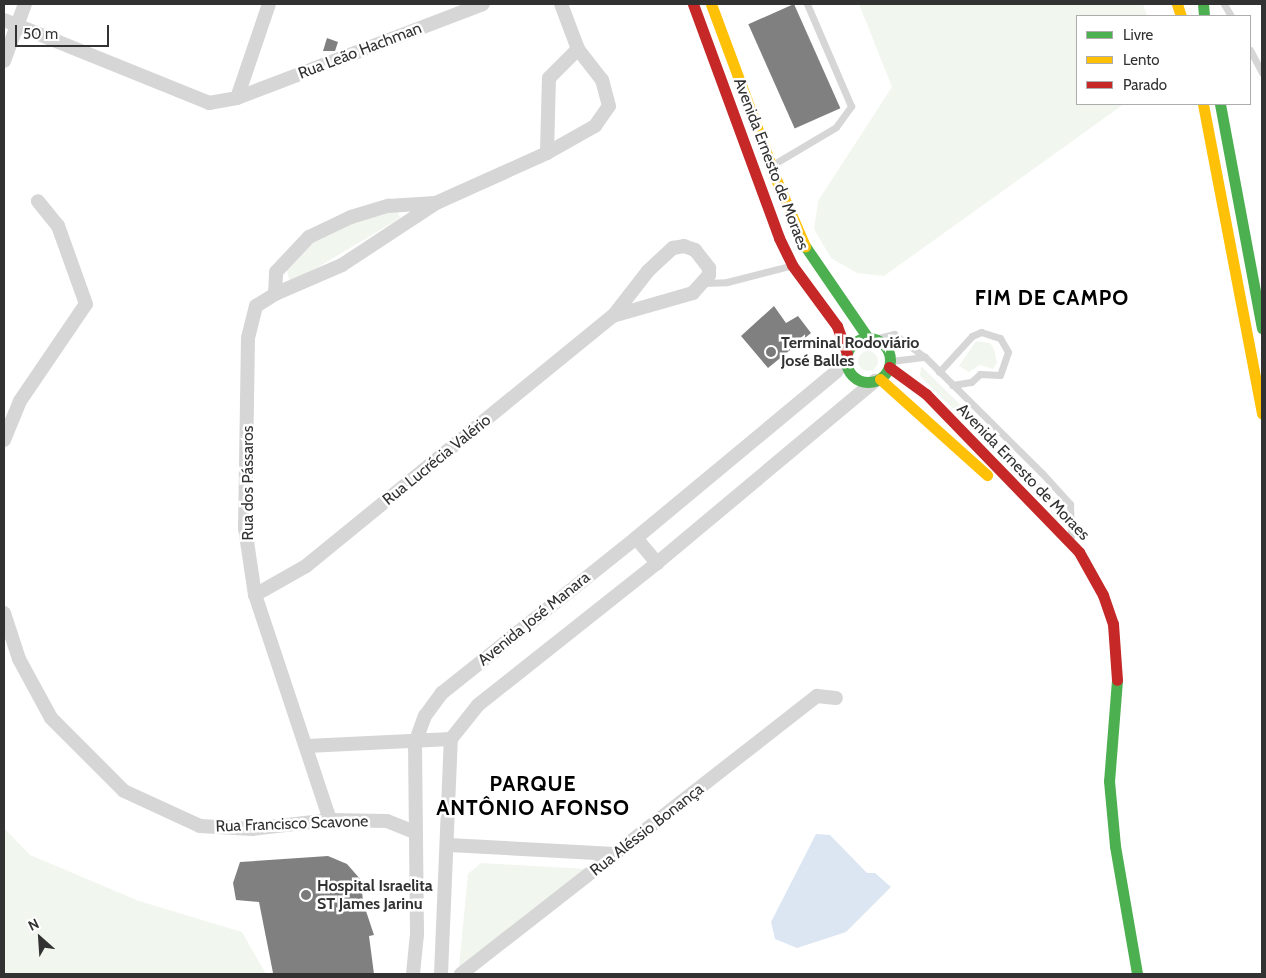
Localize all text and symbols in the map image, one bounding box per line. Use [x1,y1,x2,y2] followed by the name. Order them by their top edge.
[18,15,111,47] scale bar
[1076,15,1251,105] legend
[296,19,424,83] street label: Rua Leão Hachman
[23,25,58,43] text: 50 m
[1123,26,1153,44] text: Livre
[1123,51,1160,69] text: Lento
[729,75,813,253] street label: Avenida Ernesto de Moraes
[1123,76,1167,94] text: Parado
[973,285,1131,311] district label: FIM DE CAMPO
[781,333,919,371] place label: Terminal Rodoviário José Balles
[765,346,777,358] marker: Terminal Rodoviário José Balles
[953,400,1093,544] street label: Avenida Ernesto de Moraes
[379,411,495,509] street label: Rua Lucrécia Valério
[238,426,258,540] street label: Rua dos Pássaros
[474,568,594,670] street label: Avenida José Manara
[434,771,632,821] district label: PARQUE ANTÔNIO AFONSO
[586,780,708,880] street label: Rua Aléssio Bonança
[215,812,369,836] street label: Rua Francisco Scavone
[317,876,433,914] place label: Hospital Israelita ST James Jarinu
[299,888,313,902] marker: Hospital Israelita ST James Jarinu
[15,913,65,963] north arrow
[25,914,42,935] text: N

